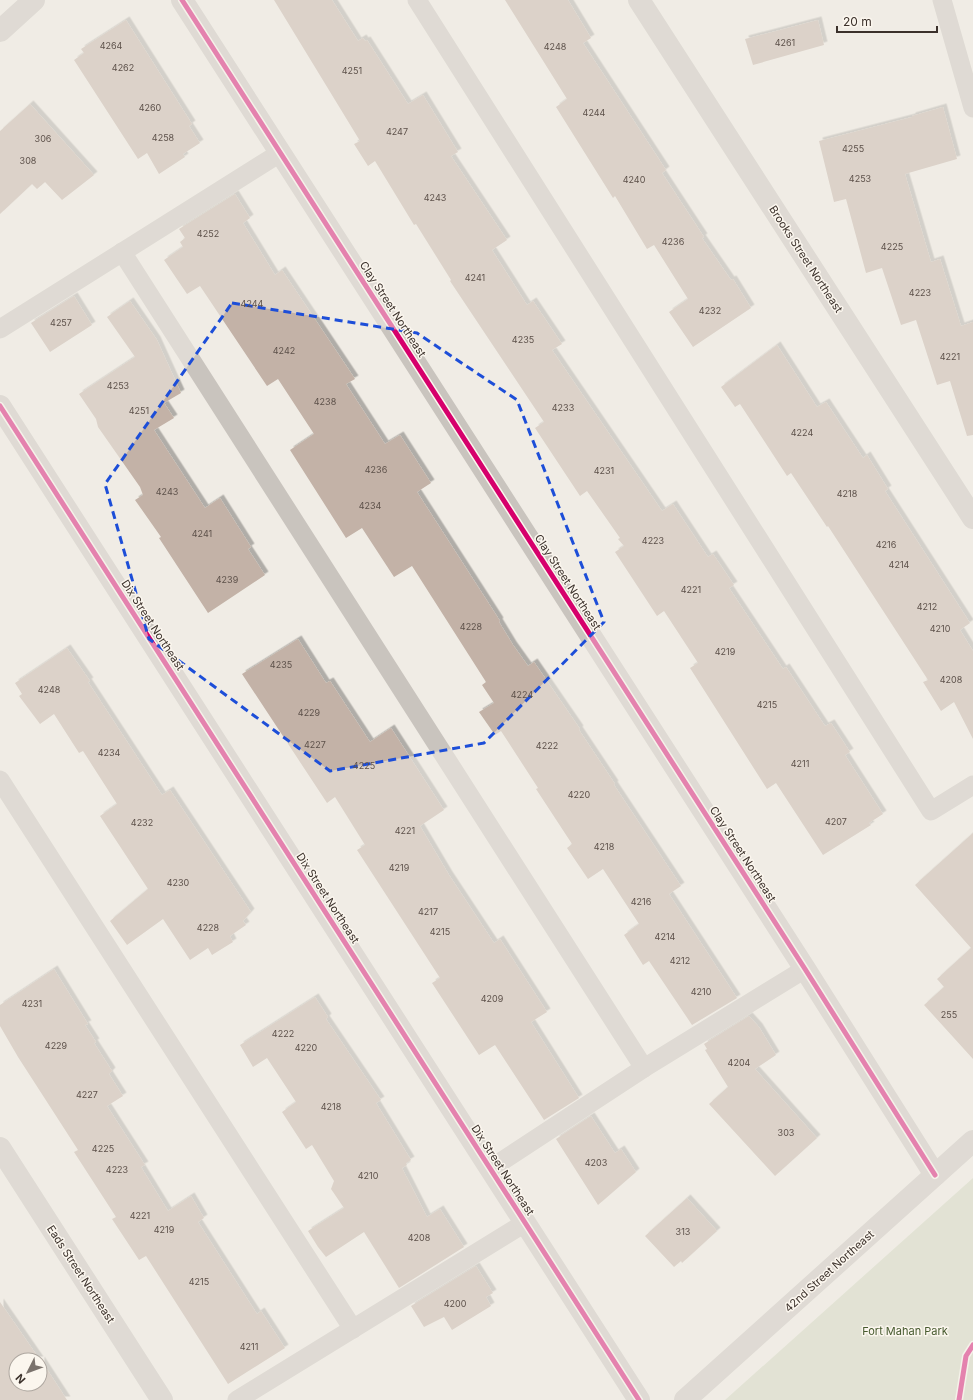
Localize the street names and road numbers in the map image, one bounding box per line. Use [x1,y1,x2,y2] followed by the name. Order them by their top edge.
[766,203,846,315] street label: Brooks Street Northeast
[357,258,429,360] street label: Clay Street Northeast
[532,531,604,633] street label: Clay Street Northeast
[118,577,188,673] street label: Dix Street Northeast
[707,803,779,905] street label: Clay Street Northeast
[293,850,363,946] street label: Dix Street Northeast
[468,1122,538,1218] street label: Dix Street Northeast
[44,1222,118,1326] street label: Eads Street Northeast
[781,1227,877,1315] street label: 42nd Street Northeast

